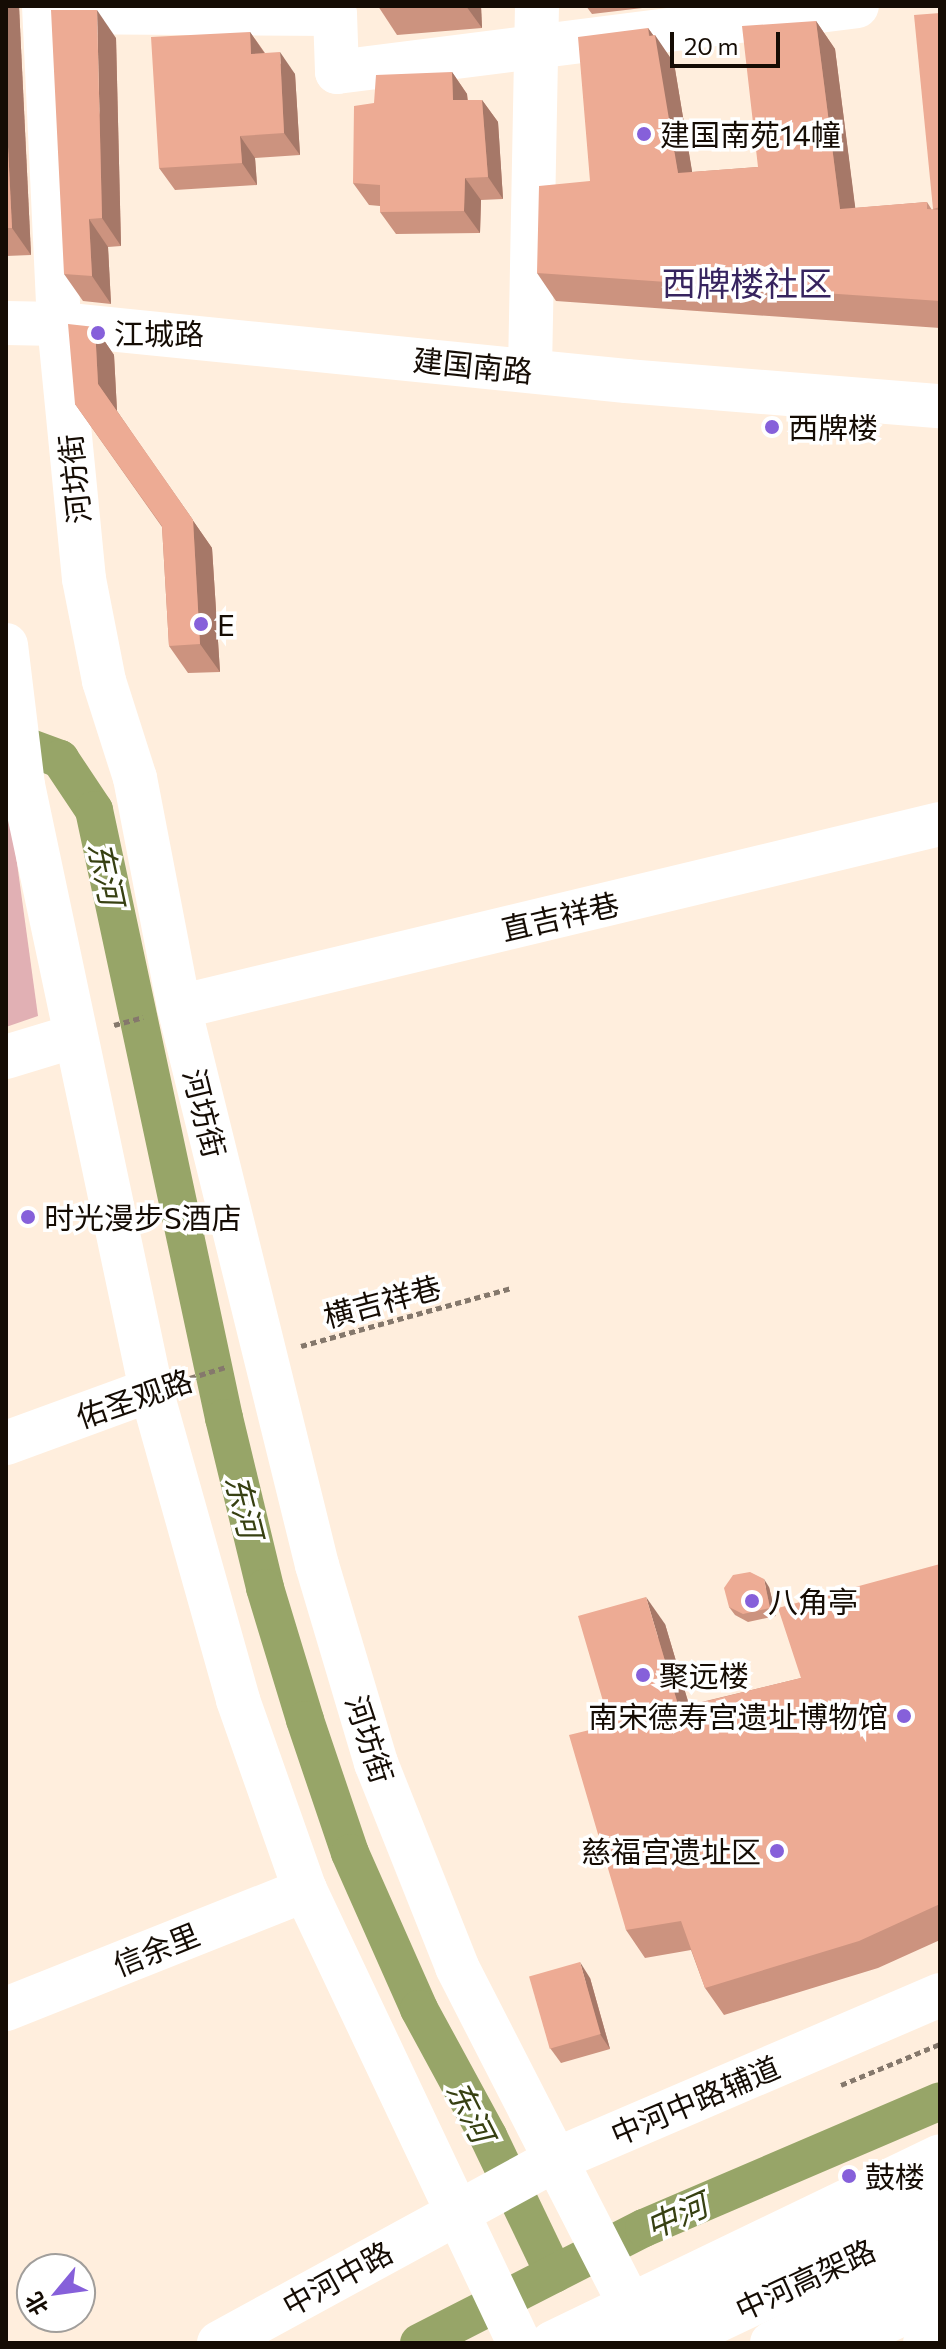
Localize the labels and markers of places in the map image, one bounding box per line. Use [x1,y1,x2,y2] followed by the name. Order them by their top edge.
[660,116,841,152] place label: 建国南苑14幢
[635,125,653,143] marker: 建国南苑14幢
[114,315,204,351] place label: 江城路
[89,324,107,342] marker: 江城路
[788,409,878,445] place label: 西牌楼
[763,418,781,436] marker: 西牌楼
[217,606,235,642] place label: E
[192,615,210,633] marker: E
[44,1199,242,1235] place label: 时光漫步S酒店
[19,1208,37,1226] marker: 时光漫步S酒店
[768,1583,858,1619] place label: 八角亭
[743,1592,761,1610] marker: 八角亭
[659,1657,749,1693] place label: 聚远楼
[634,1666,652,1684] marker: 聚远楼
[588,1698,888,1734] place label: 南宋德寿宫遗址博物馆
[895,1707,913,1725] marker: 南宋德寿宫遗址博物馆
[581,1833,761,1869] place label: 慈福宫遗址区
[768,1842,786,1860] marker: 慈福宫遗址区
[865,2158,925,2194] place label: 鼓楼
[840,2167,858,2185] marker: 鼓楼

